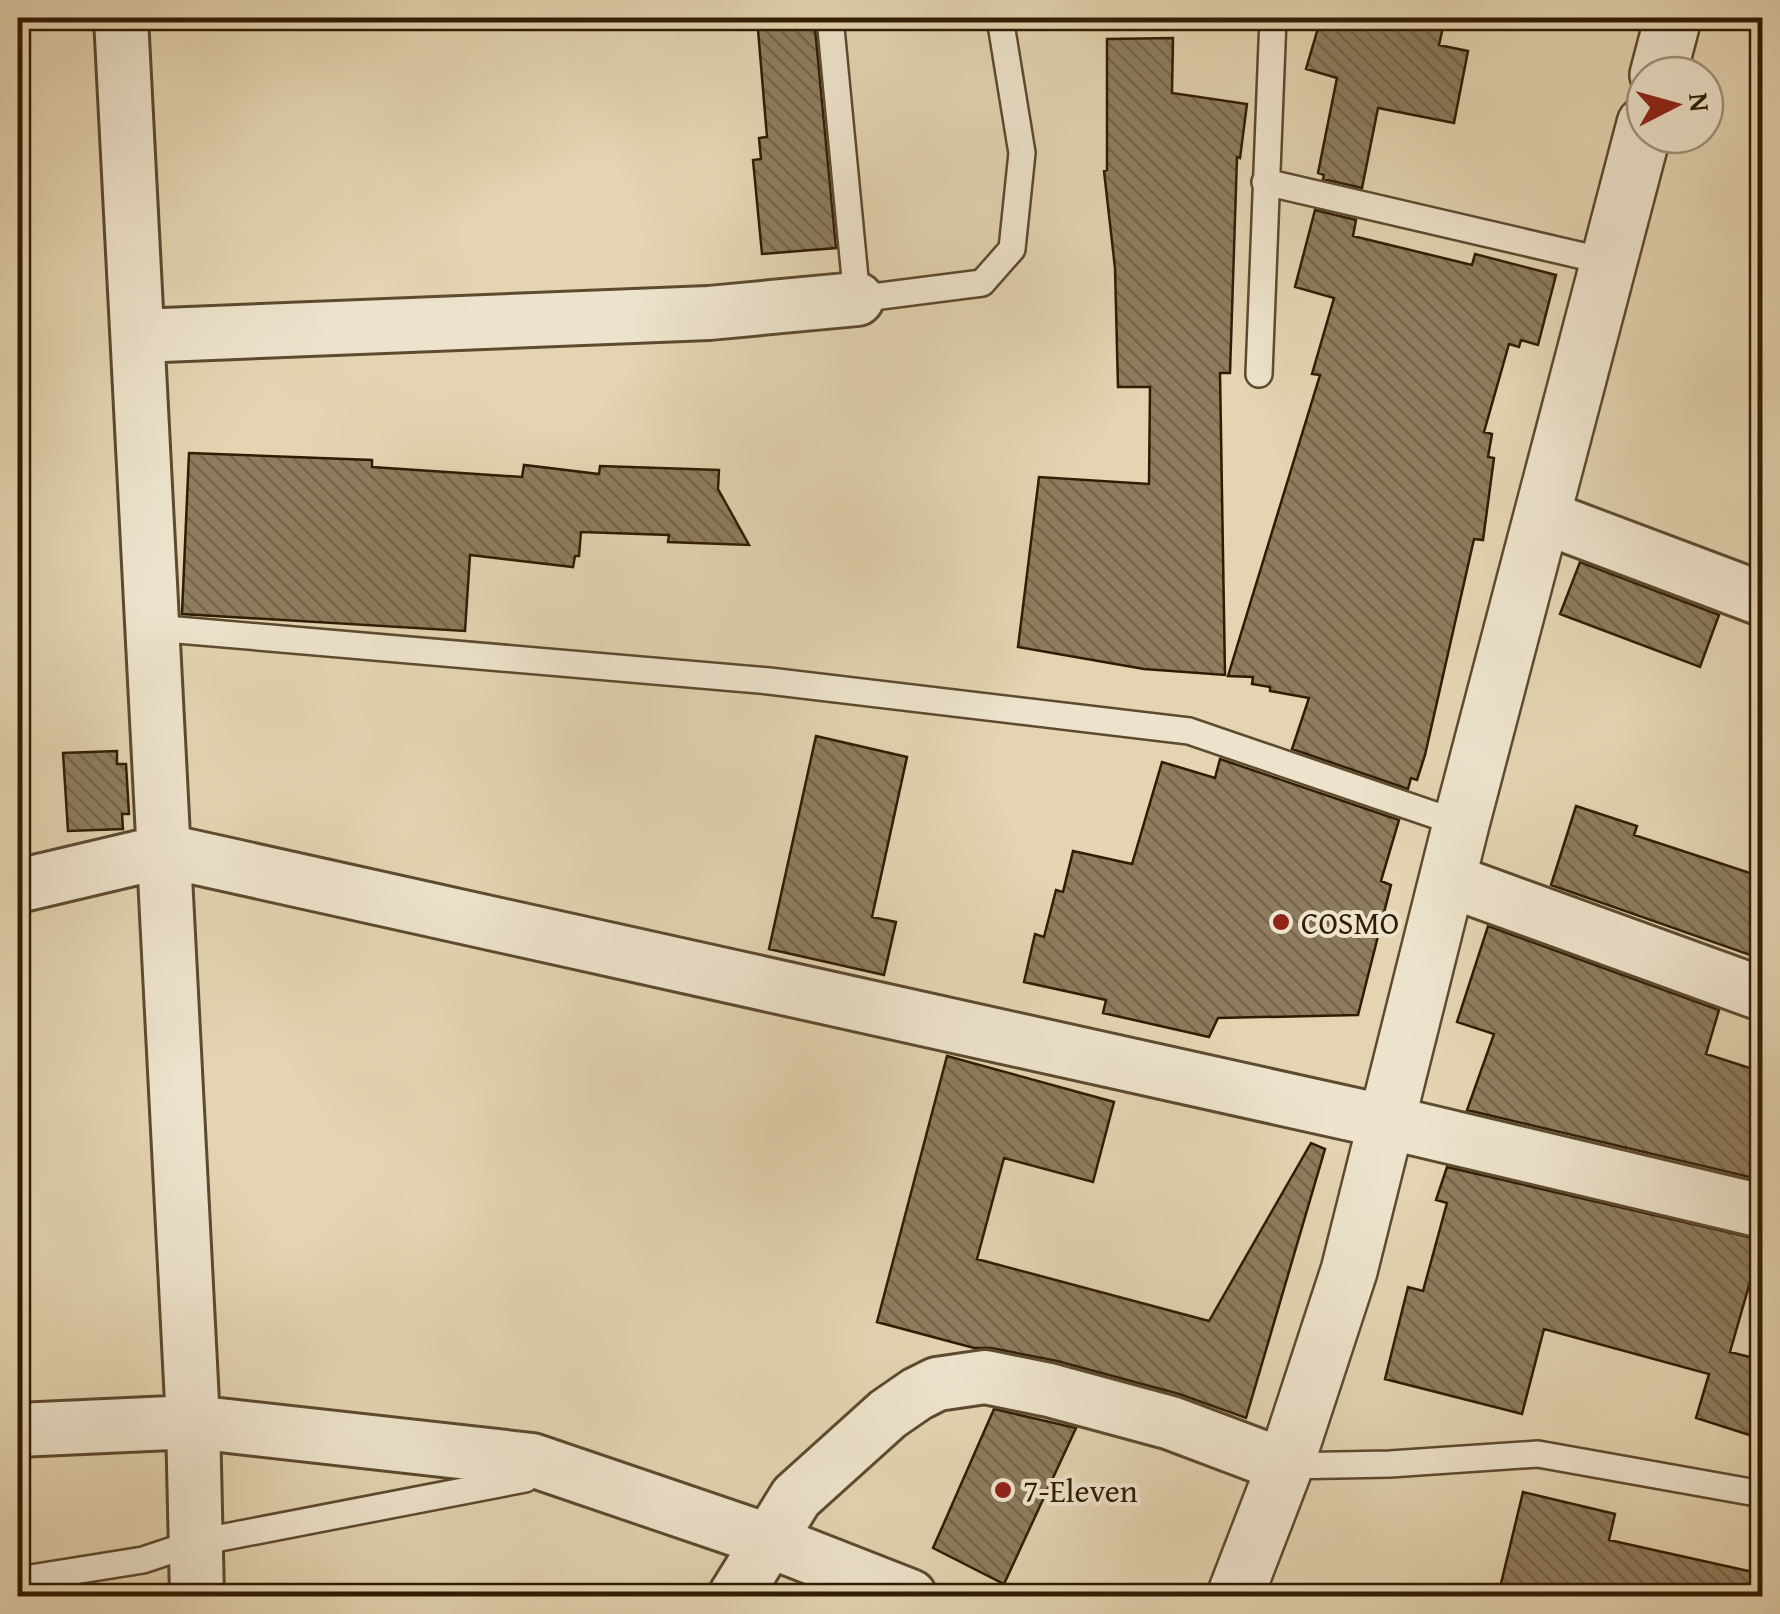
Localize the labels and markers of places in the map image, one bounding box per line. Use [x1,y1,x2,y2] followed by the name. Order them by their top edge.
[1301,899,1399,946] place label: COSMO
[1270,911,1292,933] marker: COSMO
[1023,1467,1138,1514] place label: 7-Eleven
[992,1479,1014,1501] marker: 7-Eleven

